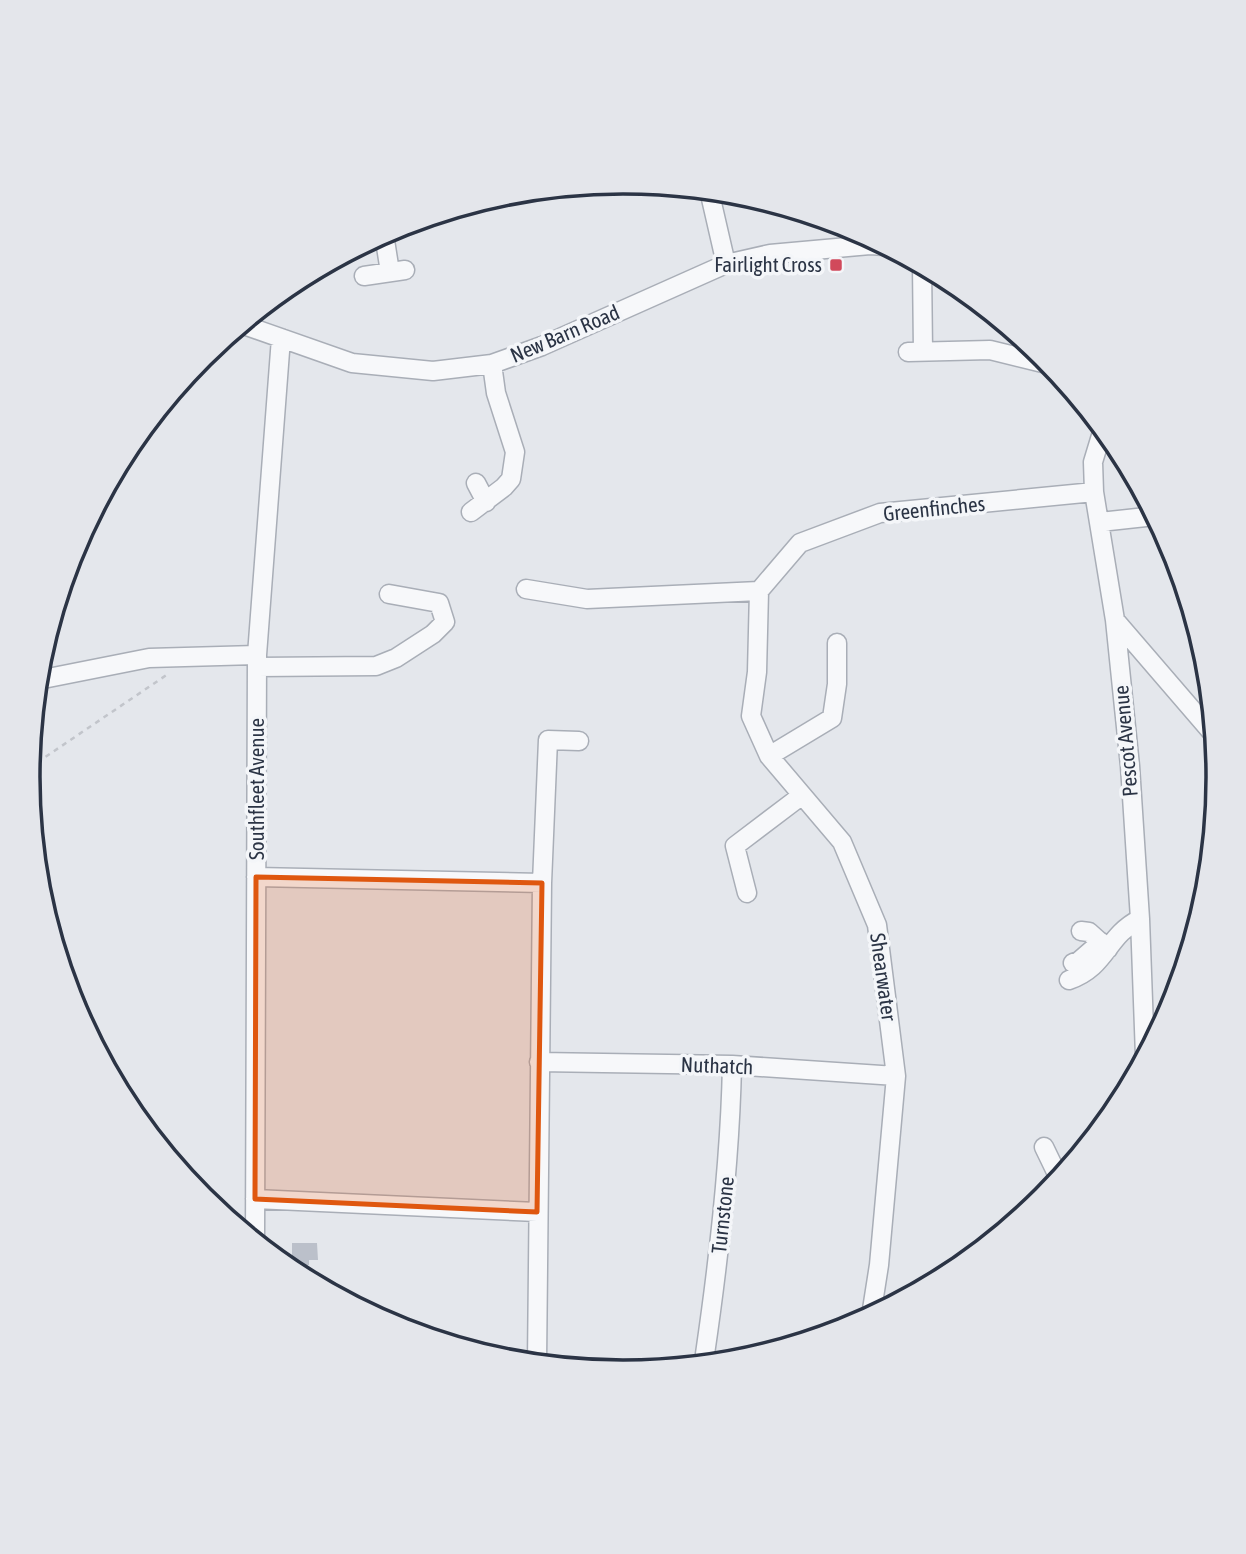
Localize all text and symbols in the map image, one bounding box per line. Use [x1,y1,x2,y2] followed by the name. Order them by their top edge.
[714,252,822,276] place label: Fairlight Cross
[828,257,844,273] marker: Fairlight Cross
[506,299,623,367] street label: New Barn Road
[882,491,986,525] street label: Greenfinches
[1108,684,1142,798] street label: Pescot Avenue
[244,718,268,860] street label: Southfleet Avenue
[866,932,902,1023] street label: Shearwater
[680,1052,754,1078] street label: Nuthatch
[706,1175,738,1255] street label: Turnstone

